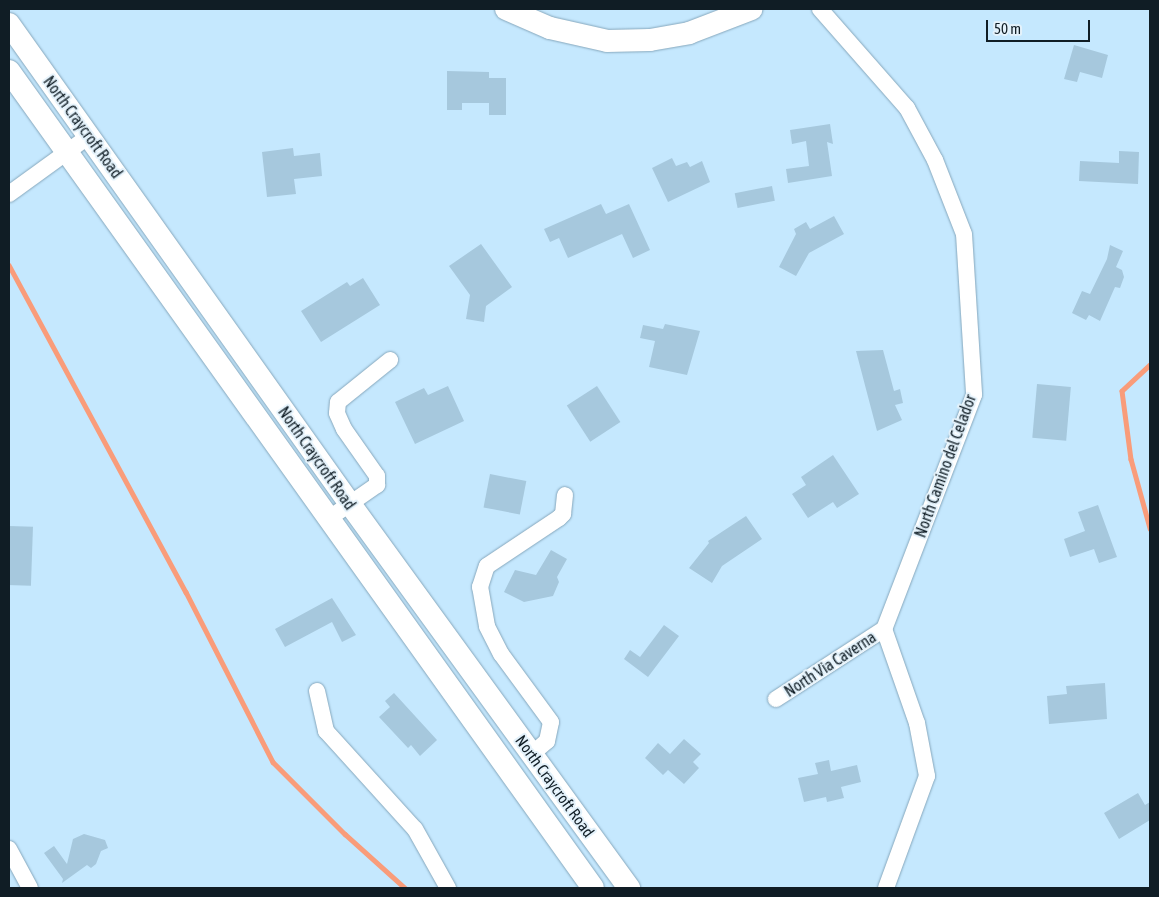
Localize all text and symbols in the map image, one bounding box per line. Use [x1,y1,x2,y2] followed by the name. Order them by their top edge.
[989,10,1093,42] scale bar
[994,20,1021,37] text: 50 m
[40,72,126,182] street label: North Craycroft Road
[910,392,980,540] street label: North Camino del Celador
[274,403,360,513] street label: North Craycroft Road
[781,627,879,701] street label: North Via Caverna
[512,731,598,841] street label: North Craycroft Road

